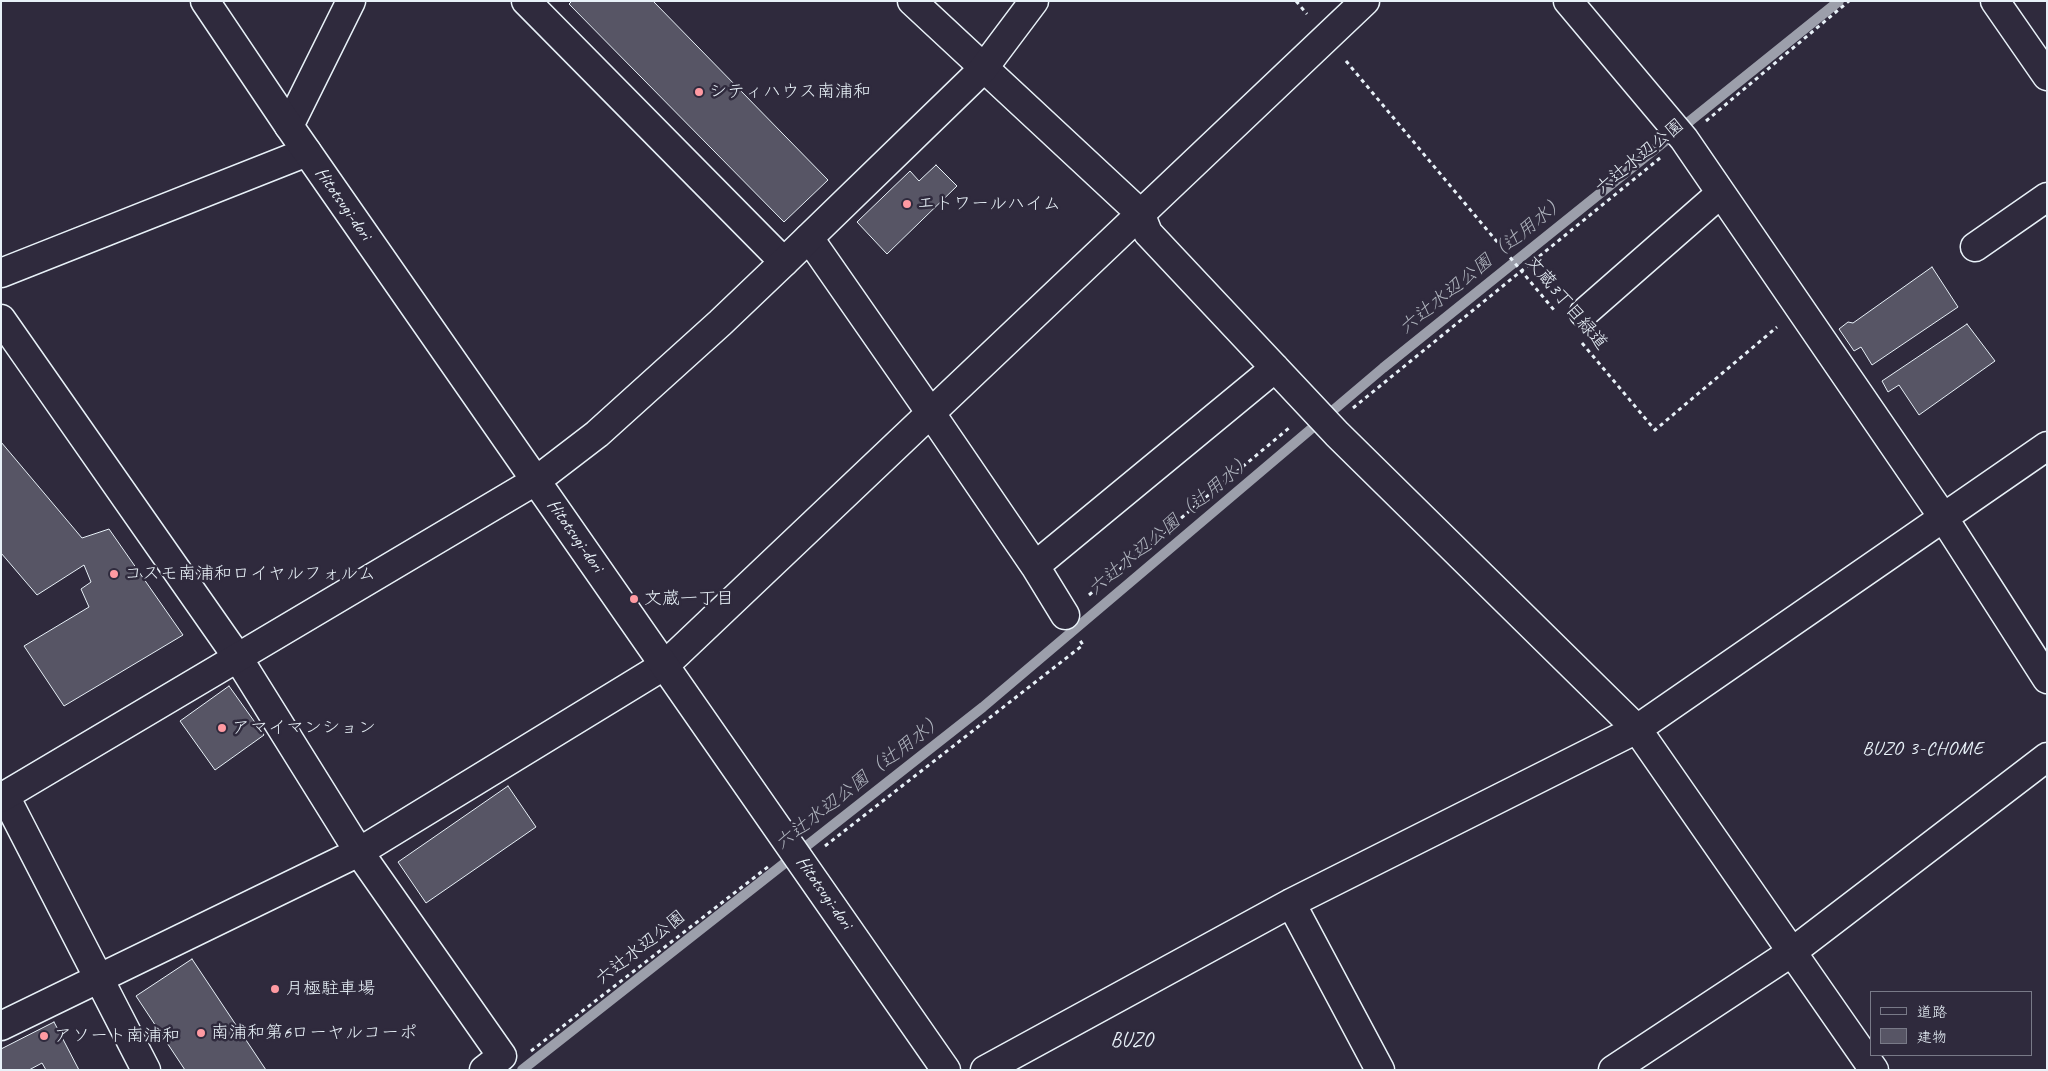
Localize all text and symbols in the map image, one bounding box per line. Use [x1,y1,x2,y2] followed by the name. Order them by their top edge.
[709,81,871,103] place label: シティハウス南浦和
[693,86,705,98] marker: シティハウス南浦和
[1591,115,1689,199] street label: 六辻水辺公園
[310,163,376,245] street label: Hitotsugi-dori
[1395,190,1571,340] water label: 六辻水辺公園（辻用水）
[917,193,1061,215] place label: エトワールハイム
[901,198,913,210] marker: エトワールハイム
[1520,252,1612,354] street label: 文蔵3丁目緑道
[1084,449,1258,601] water label: 六辻水辺公園（辻用水）
[542,495,608,577] street label: Hitotsugi-dori
[124,563,376,585] place label: コスモ南浦和ロイヤルフォルム
[108,568,120,580] marker: コスモ南浦和ロイヤルフォルム
[644,588,734,610] place label: 文蔵一丁目
[628,593,640,605] marker: 文蔵一丁目
[771,709,949,855] water label: 六辻水辺公園（辻用水）
[232,717,376,739] place label: アマイマンション
[216,722,228,734] marker: アマイマンション
[1860,738,1986,760] district label: BUZO 3-CHOME
[791,852,857,934] street label: Hitotsugi-dori
[592,906,690,990] street label: 六辻水辺公園
[285,978,375,1000] place label: 月極駐車場
[269,983,281,995] marker: 月極駐車場
[1870,991,2033,1056] legend
[1917,1003,1947,1022] text: 道路
[211,1022,417,1044] place label: 南浦和第6ローヤルコーポ
[54,1025,180,1047] place label: アソート南浦和
[195,1027,207,1039] marker: 南浦和第6ローヤルコーポ
[1917,1028,1947,1047] text: 建物
[1109,1029,1155,1053] district label: BUZO
[38,1030,50,1042] marker: アソート南浦和

